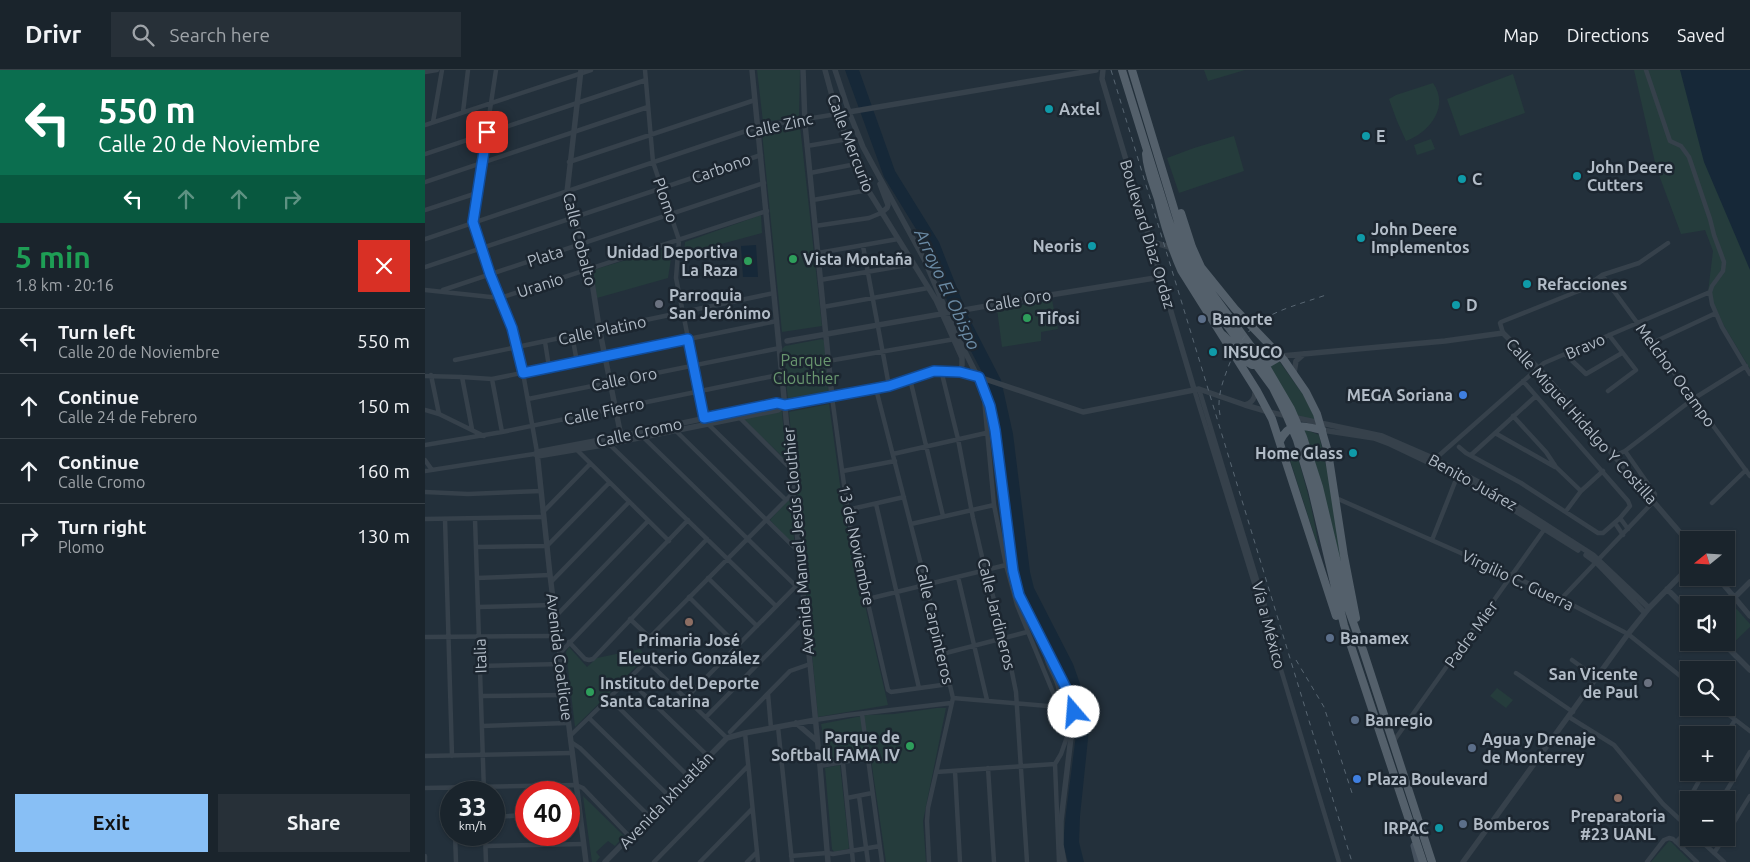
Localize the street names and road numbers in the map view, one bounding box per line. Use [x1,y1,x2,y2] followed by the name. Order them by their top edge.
[824,91,878,195] street label: Calle Mercurio
[744,109,815,141] street label: Calle Zinc
[689,150,753,186] street label: Carbono
[1117,157,1179,311] street label: Boulevard Diaz Ordaz
[650,175,682,225] street label: Plomo
[560,190,600,288] street label: Calle Cobalto
[525,242,565,270] street label: Plata
[515,269,565,301] street label: Uranio
[984,285,1052,315] street label: Calle Oro
[556,312,648,348] street label: Calle Platino
[1633,320,1719,430] street label: Melchor Ocampo
[1562,330,1608,362] street label: Bravo
[1503,334,1661,508] street label: Calle Miguel Hidalgo Y Costilla
[590,364,658,394] street label: Calle Oro
[562,394,646,428] street label: Calle Fierro
[594,414,684,450] street label: Calle Cromo
[779,427,817,655] street label: Avenida Manuel Jesús Clouthier
[1425,450,1521,514] street label: Benito Juárez
[835,483,879,607] street label: 13 de Noviembre
[1459,546,1577,614] street label: Virgilio C. Guerra
[974,556,1020,672] street label: Calle Jardineros
[912,562,958,686] street label: Calle Carpinteros
[1249,579,1289,671] street label: Vía a México
[543,592,577,722] street label: Avenida Coatlicue
[1441,597,1501,671] street label: Padre Mier
[470,638,490,674] street label: Italia
[615,748,717,852] street label: Avenida Ixhuatlán

